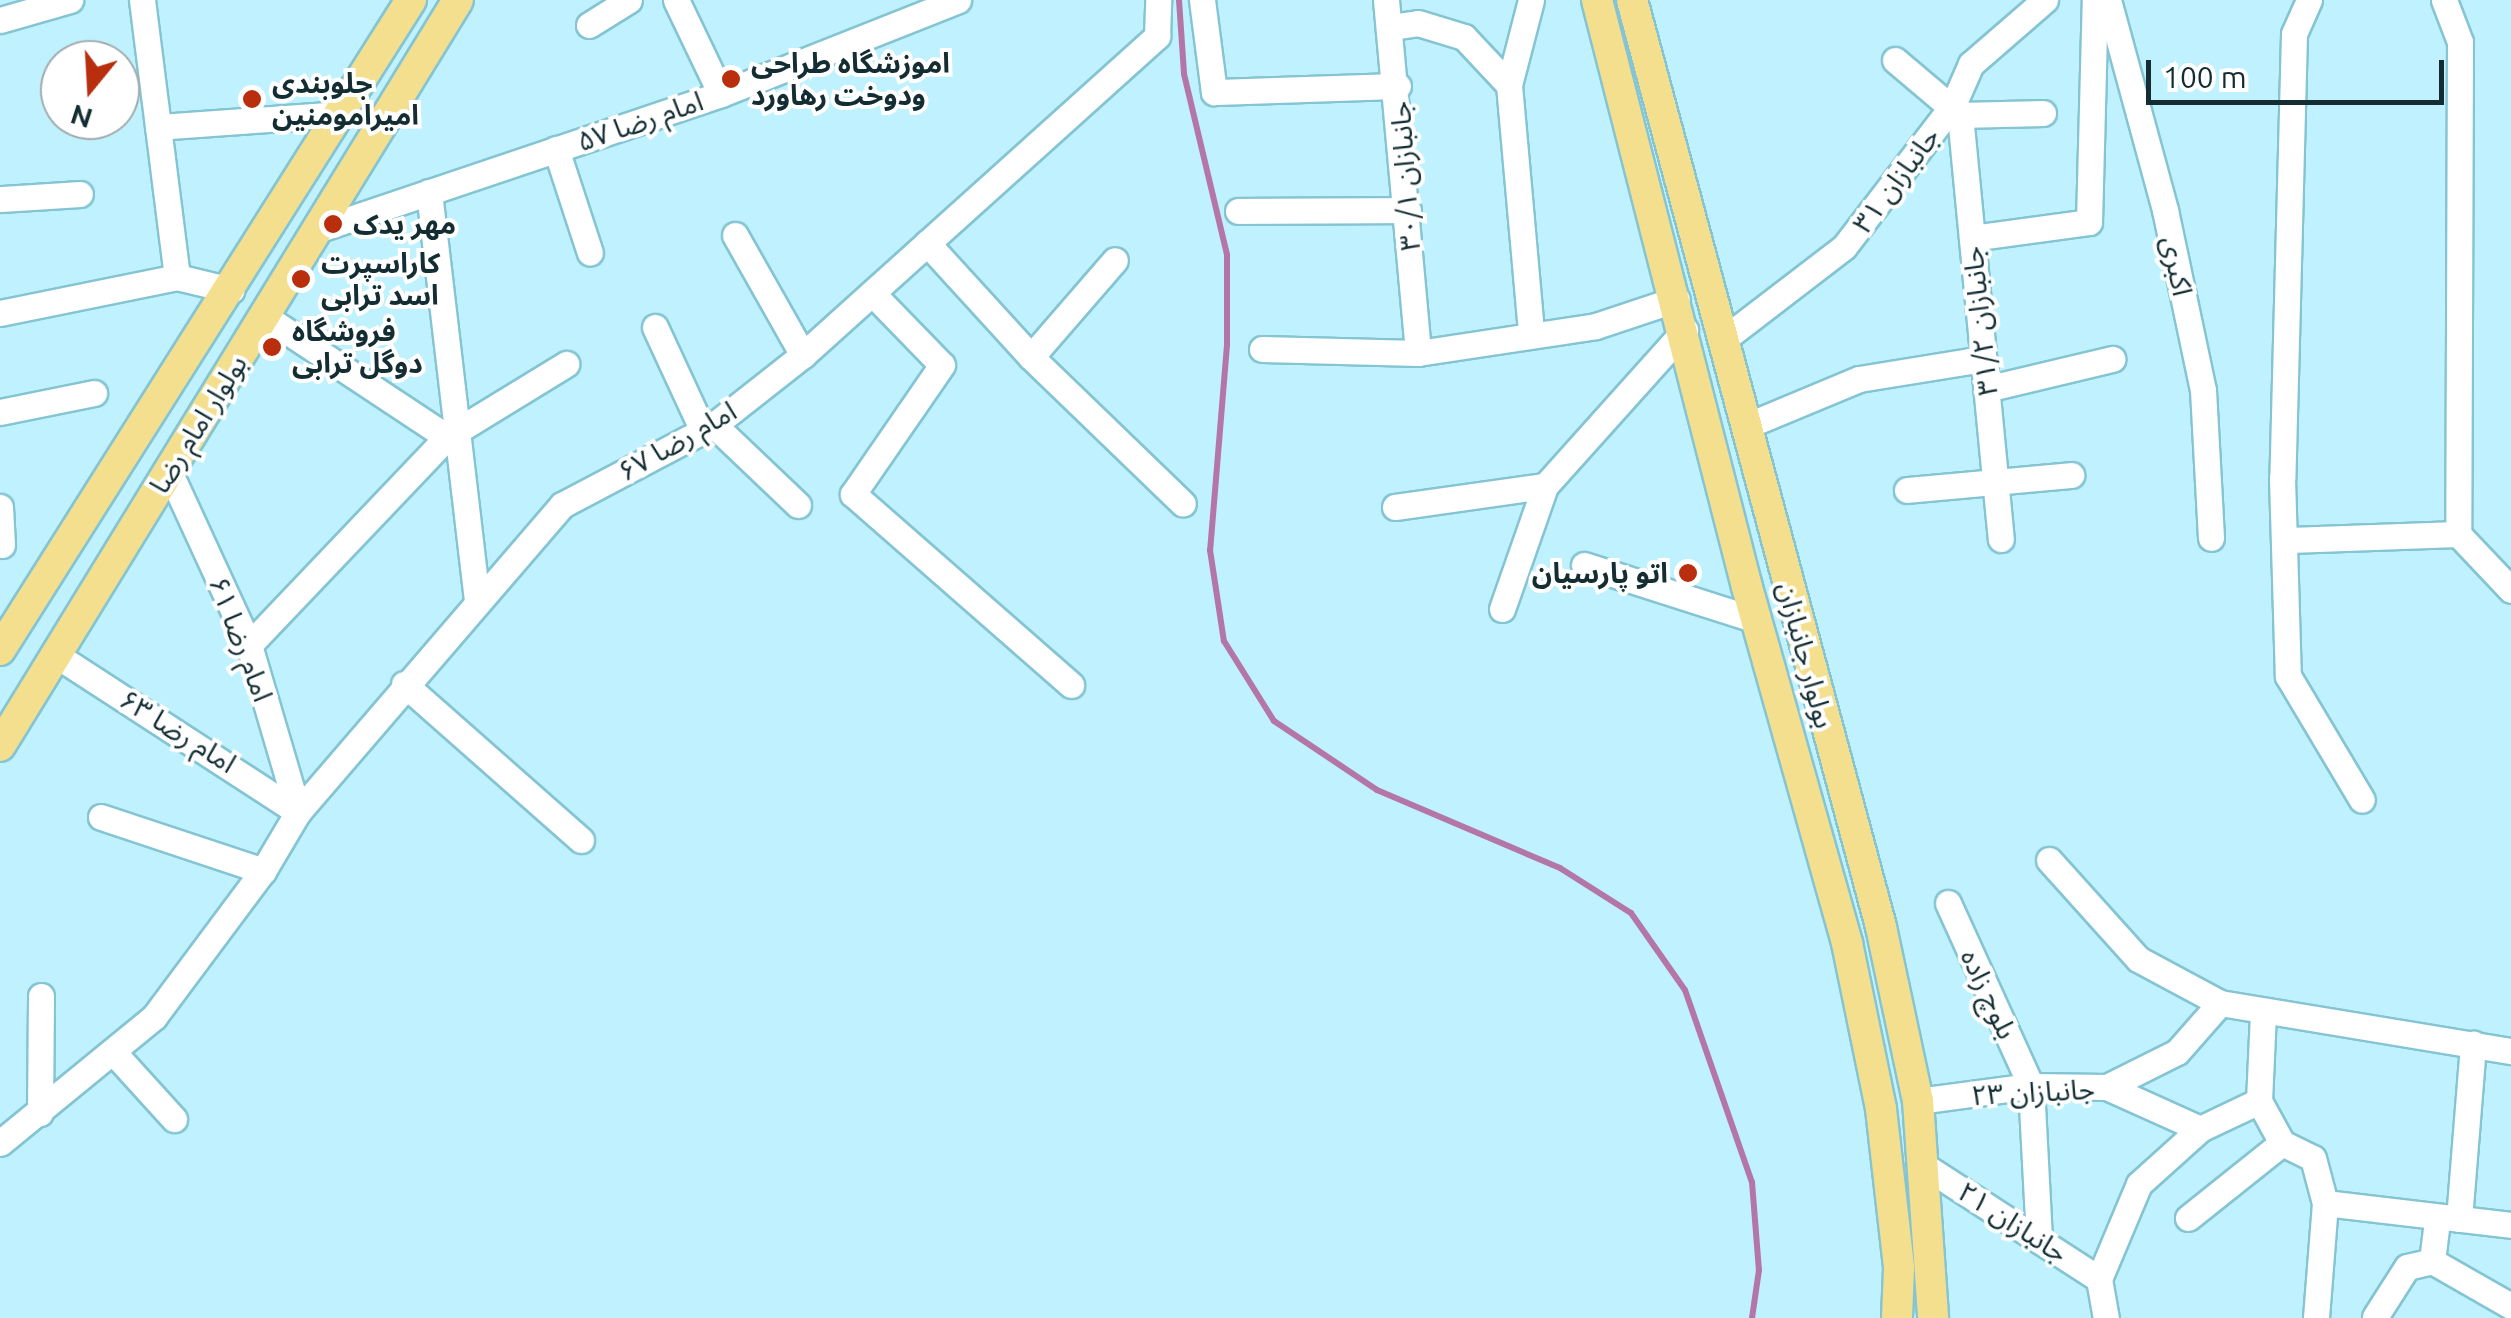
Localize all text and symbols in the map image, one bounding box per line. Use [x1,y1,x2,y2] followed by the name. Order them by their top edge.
[40,40,140,140] north arrow
[2151,40,2448,102] scale bar
[751,46,950,112] place label: اموزشگاه طراحی ودوخت رهاورد
[2163,60,2247,94] text: 100 m
[272,66,419,132] place label: جلوبندی امیرامومنین
[720,68,742,90] marker: اموزشگاه طراحی ودوخت رهاورد
[573,84,707,158] street label: امام رضا ۵۷
[241,88,263,110] marker: جلوبندی امیرامومنین
[66,99,96,135] text: N
[1383,100,1427,252] street label: جانبازان ۳۰/۱
[1845,120,1947,240] street label: جانبازان ۳۱
[353,207,456,241] place label: مهر یدک
[322,213,344,235] marker: مهر یدک
[2154,233,2200,299] street label: اکبری
[1955,245,2005,397] street label: جانبازان ۳۱/۲
[321,246,440,312] place label: کاراسپرت اسد ترابی
[290,268,312,290] marker: کاراسپرت اسد ترابی
[292,314,423,380] place label: فروشگاه دوگل ترابی
[261,336,283,358] marker: فروشگاه دوگل ترابی
[142,349,254,499] street label: بولوار امام رضا
[612,394,742,488] street label: امام رضا ۶۷
[1532,556,1668,590] place label: اتو پارسیان
[1677,562,1699,584] marker: اتو پارسیان
[202,572,280,706] street label: امام رضا ۶۱
[1770,578,1842,732] street label: بولوار جانبازان
[114,682,242,780] street label: امام رضا ۶۳
[1954,944,2024,1044] street label: بلوچ زاده
[1970,1072,2096,1112] street label: جانبازان ۲۳
[1952,1174,2074,1270] street label: جانبازان ۲۱

